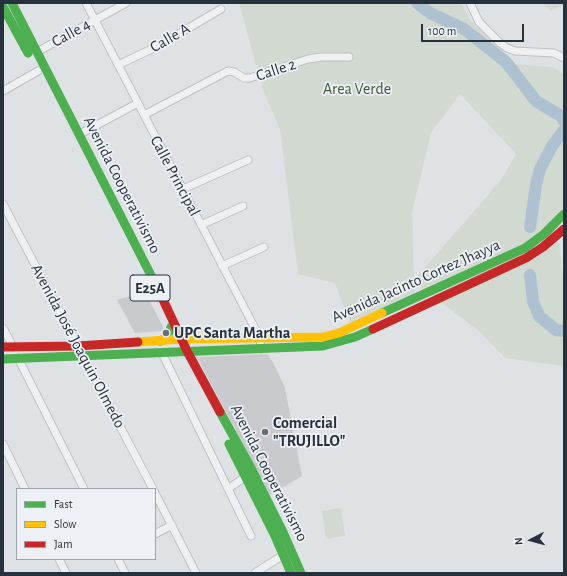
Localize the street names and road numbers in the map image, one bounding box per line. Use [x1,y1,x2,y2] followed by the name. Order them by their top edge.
[48,15,94,51] street label: Calle 4
[147,19,193,57] street label: Calle A
[254,55,298,85] street label: Calle 2
[79,113,165,257] street label: Avenida Cooperativismo
[146,132,204,220] street label: Calle Principal
[329,235,503,327] street label: Avenida Jacinto Cortez Jhayya
[27,261,129,431] street label: Avenida José Joaquin Olmedo
[130,275,170,301] road number: E25A
[226,401,312,545] street label: Avenida Cooperativismo

